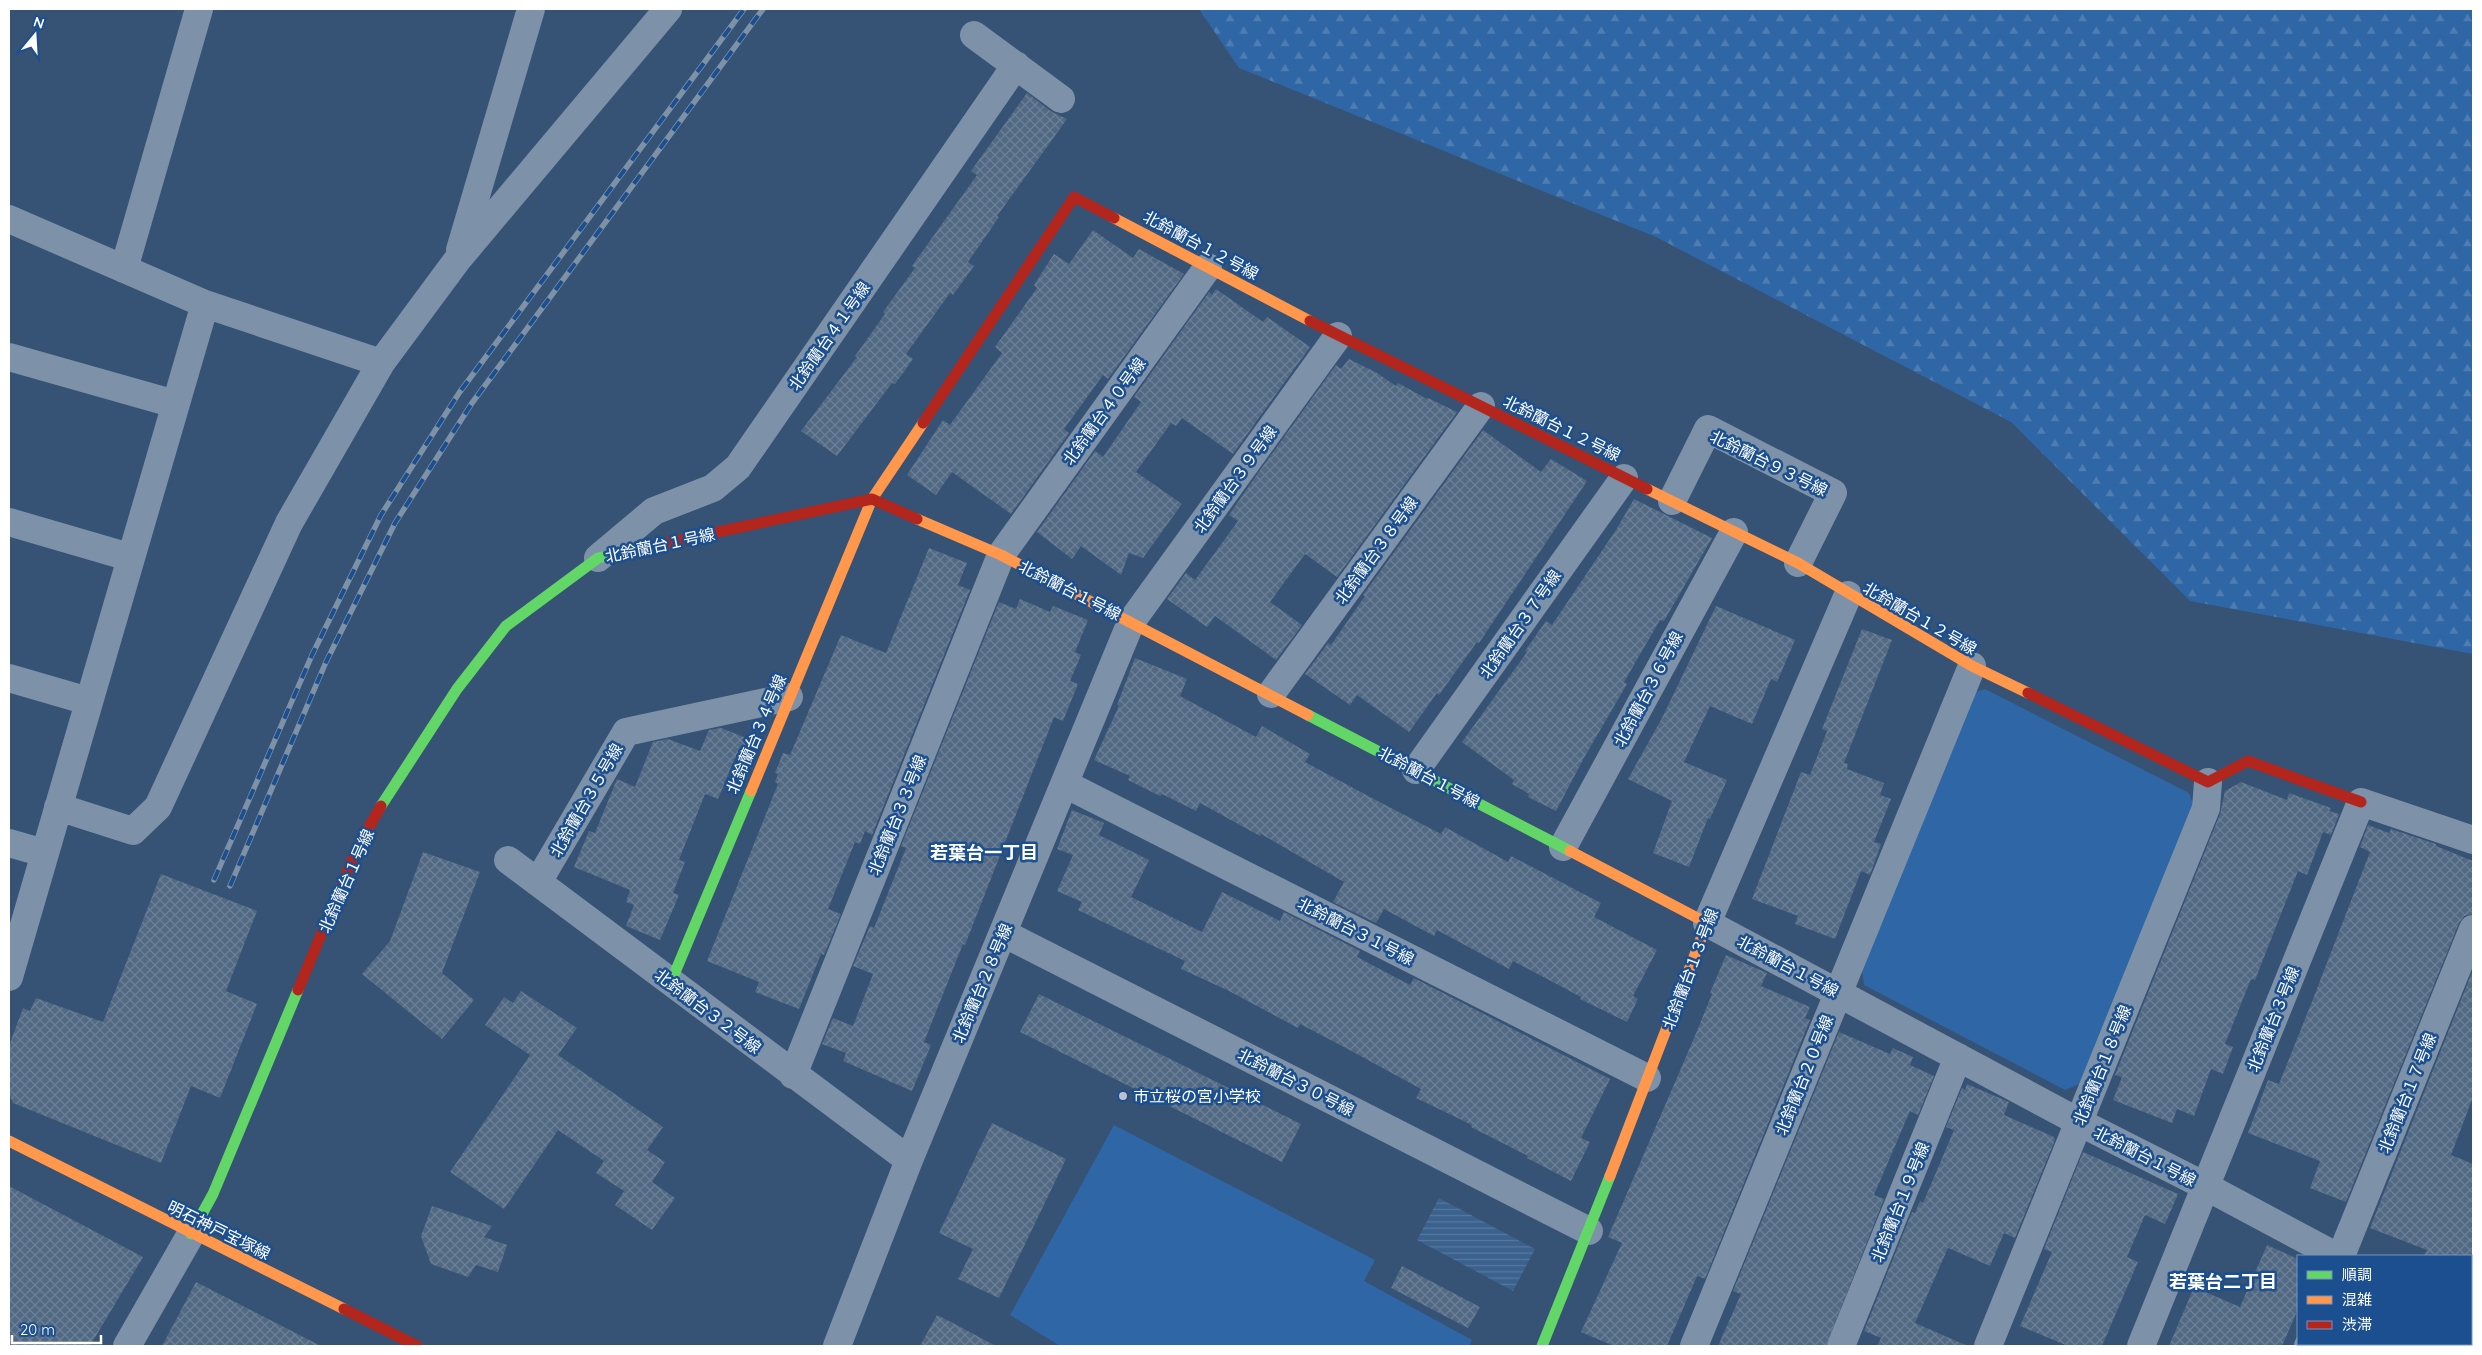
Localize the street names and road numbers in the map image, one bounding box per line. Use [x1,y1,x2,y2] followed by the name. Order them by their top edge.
[1140,206,1262,284] street label: 北鈴蘭台１２号線
[784,278,874,394] street label: 北鈴蘭台４１号線
[1058,353,1150,469] street label: 北鈴蘭台４０号線
[1500,391,1624,465] street label: 北鈴蘭台１２号線
[1189,421,1281,537] street label: 北鈴蘭台３９号線
[1707,426,1831,500] street label: 北鈴蘭台９３号線
[1330,492,1422,608] street label: 北鈴蘭台３８号線
[603,524,717,566] street label: 北鈴蘭台１号線
[1016,556,1124,624] street label: 北鈴蘭台１号線
[1475,566,1565,682] street label: 北鈴蘭台３７号線
[1860,577,1980,659] street label: 北鈴蘭台１２号線
[1609,628,1687,750] street label: 北鈴蘭台３６号線
[722,671,790,797] street label: 北鈴蘭台３４号線
[545,740,627,860] street label: 北鈴蘭台３５号線
[1375,742,1483,812] street label: 北鈴蘭台１号線
[864,752,930,878] street label: 北鈴蘭台３３号線
[314,826,378,936] street label: 北鈴蘭台１号線
[1294,893,1418,969] street label: 北鈴蘭台３１号線
[1658,906,1722,1032] street label: 北鈴蘭台１３号線
[948,920,1016,1046] street label: 北鈴蘭台２８号線
[1734,931,1842,1001] street label: 北鈴蘭台１号線
[2243,963,2303,1075] street label: 北鈴蘭台３号線
[651,964,765,1058] street label: 北鈴蘭台３２号線
[2069,1002,2135,1128] street label: 北鈴蘭台１８号線
[1771,1012,1837,1138] street label: 北鈴蘭台２０号線
[2374,1030,2440,1156] street label: 北鈴蘭台１７号線
[1234,1044,1358,1120] street label: 北鈴蘭台３０号線
[2091,1122,2199,1190] street label: 北鈴蘭台１号線
[1867,1139,1933,1265] street label: 北鈴蘭台１９号線
[164,1196,274,1264] street label: 明石神戸宝塚線

